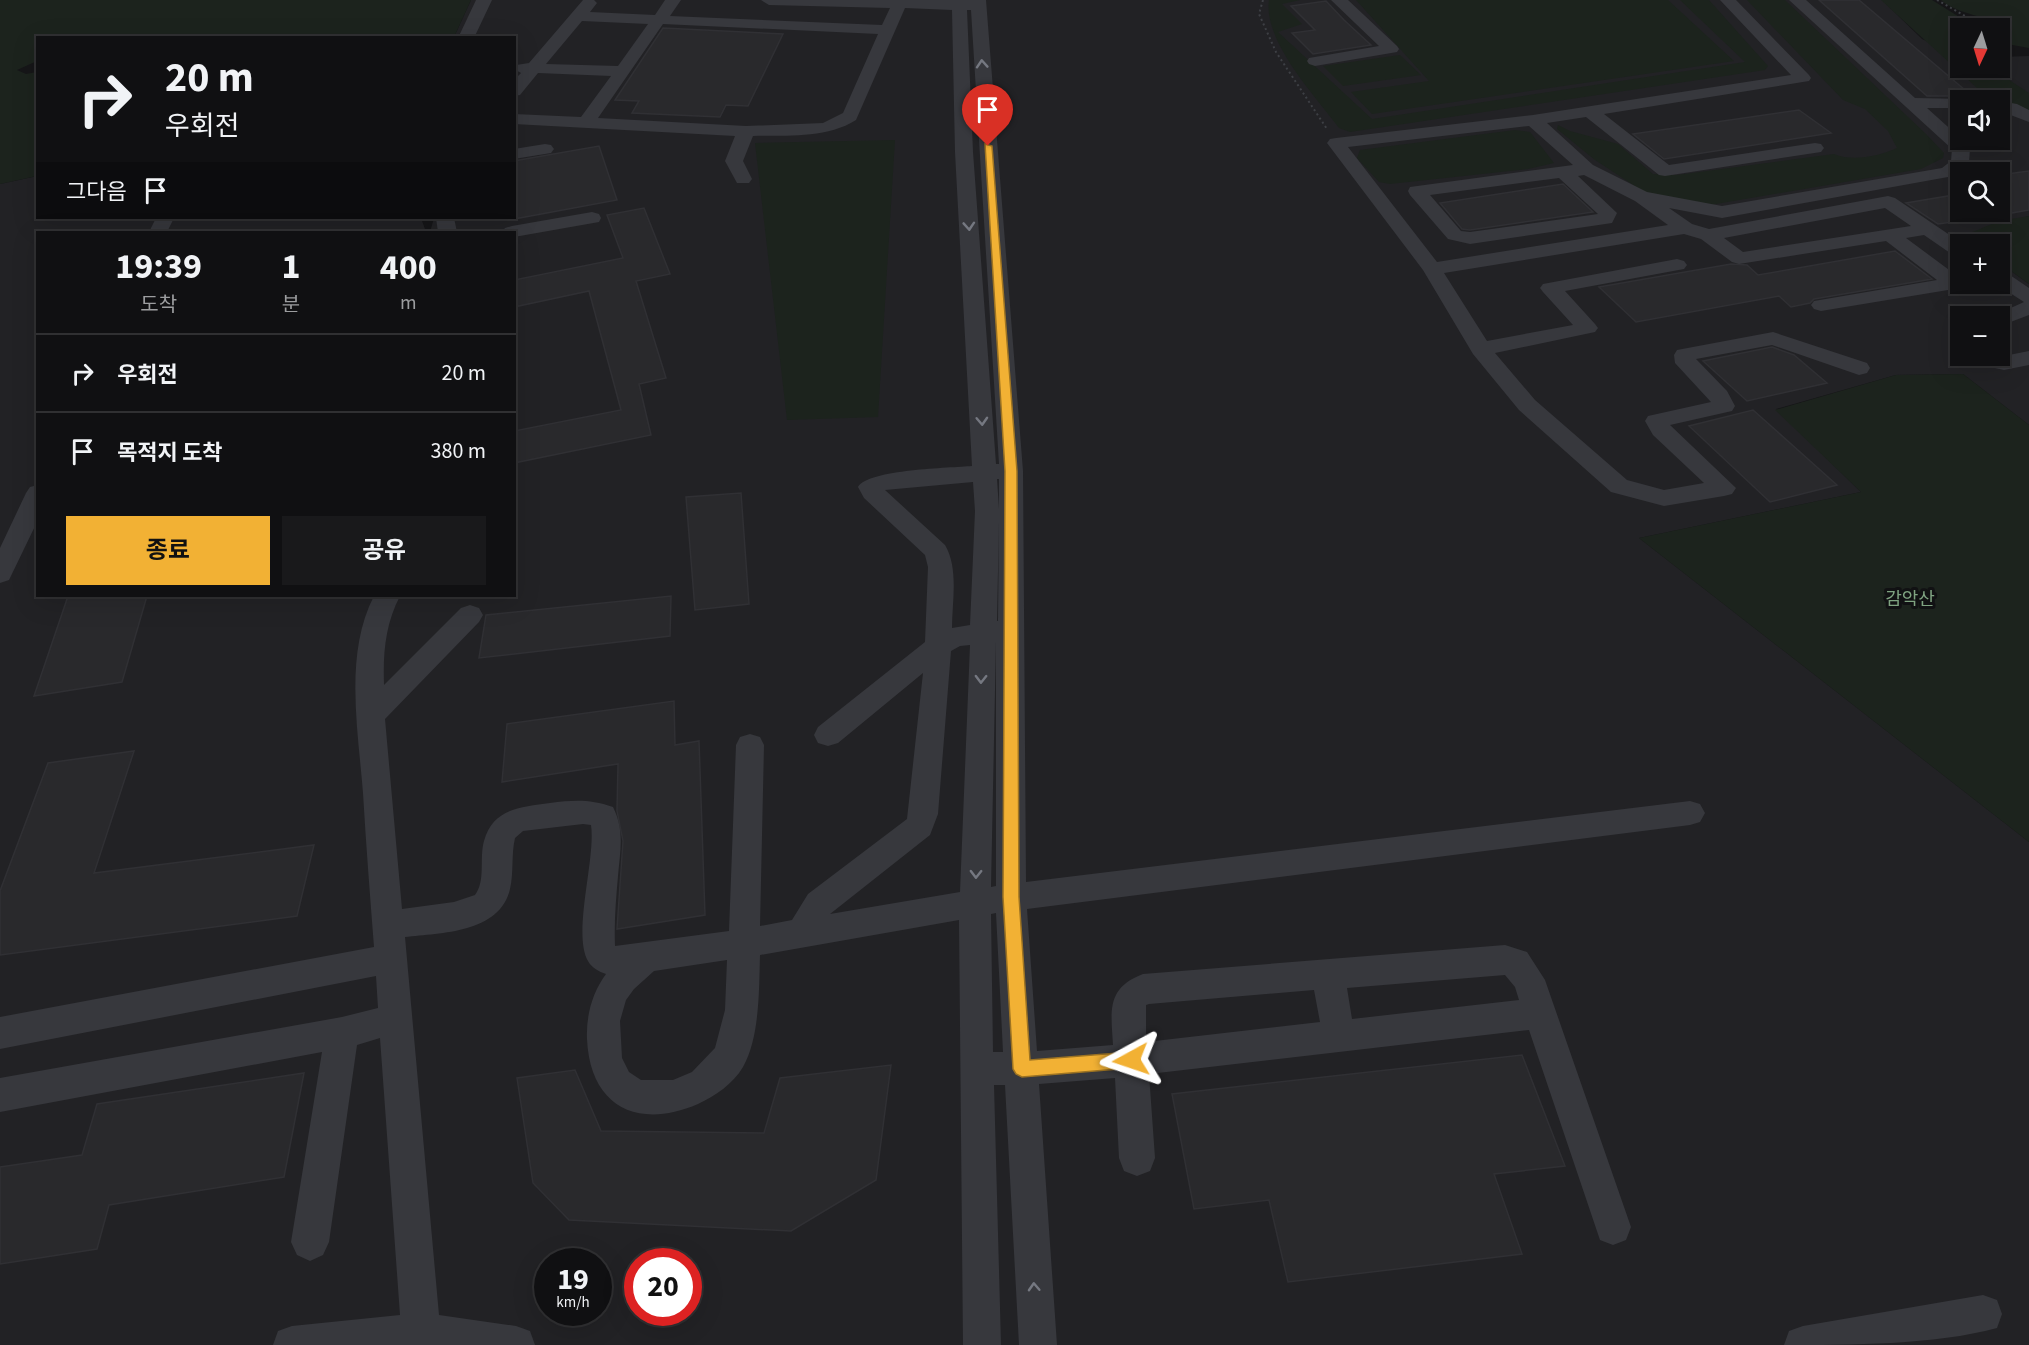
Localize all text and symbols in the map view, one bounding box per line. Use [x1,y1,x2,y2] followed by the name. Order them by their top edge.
[1950,18,2010,78] north arrow
[1950,18,2010,366] map controls
[165,48,254,108] text: 20 m
[66,60,144,138] icon: right
[976,60,989,69] one-way arrow
[962,84,1013,146] pin
[1950,90,2010,150] button: sound
[971,93,1004,126] icon: arrive
[165,107,240,146] text: 우회전
[1950,162,2010,222] button: search
[139,174,172,207] icon: arrive
[66,176,127,208] text: 그다음
[962,222,975,231] one-way arrow
[1950,234,2010,294] button: +
[115,241,202,292] text: 19:39
[281,241,300,292] text: 1
[380,242,437,293] text: 400
[400,289,416,317] text: m
[140,291,177,319] text: 도착
[282,291,300,319] text: 분
[1950,306,2010,366] button: −
[66,357,99,390] icon: right
[441,357,486,389] text: 20 m
[117,359,178,391] text: 우회전
[975,416,988,425] one-way arrow
[66,435,99,468] icon: arrive
[431,435,486,467] text: 380 m
[117,437,223,469] text: 목적지 도착
[66,516,270,585] button: 종료
[282,516,486,585] button: 공유
[1885,587,1935,612] park label: 감악산
[975,674,987,683] one-way arrow
[970,869,983,878] one-way arrow
[1099,1028,1163,1092] position arrow
[624,1248,702,1326] speed limit sign: 20
[557,1258,589,1301] text: 19
[1028,1282,1041,1291] one-way arrow
[556,1292,590,1313] text: km/h

